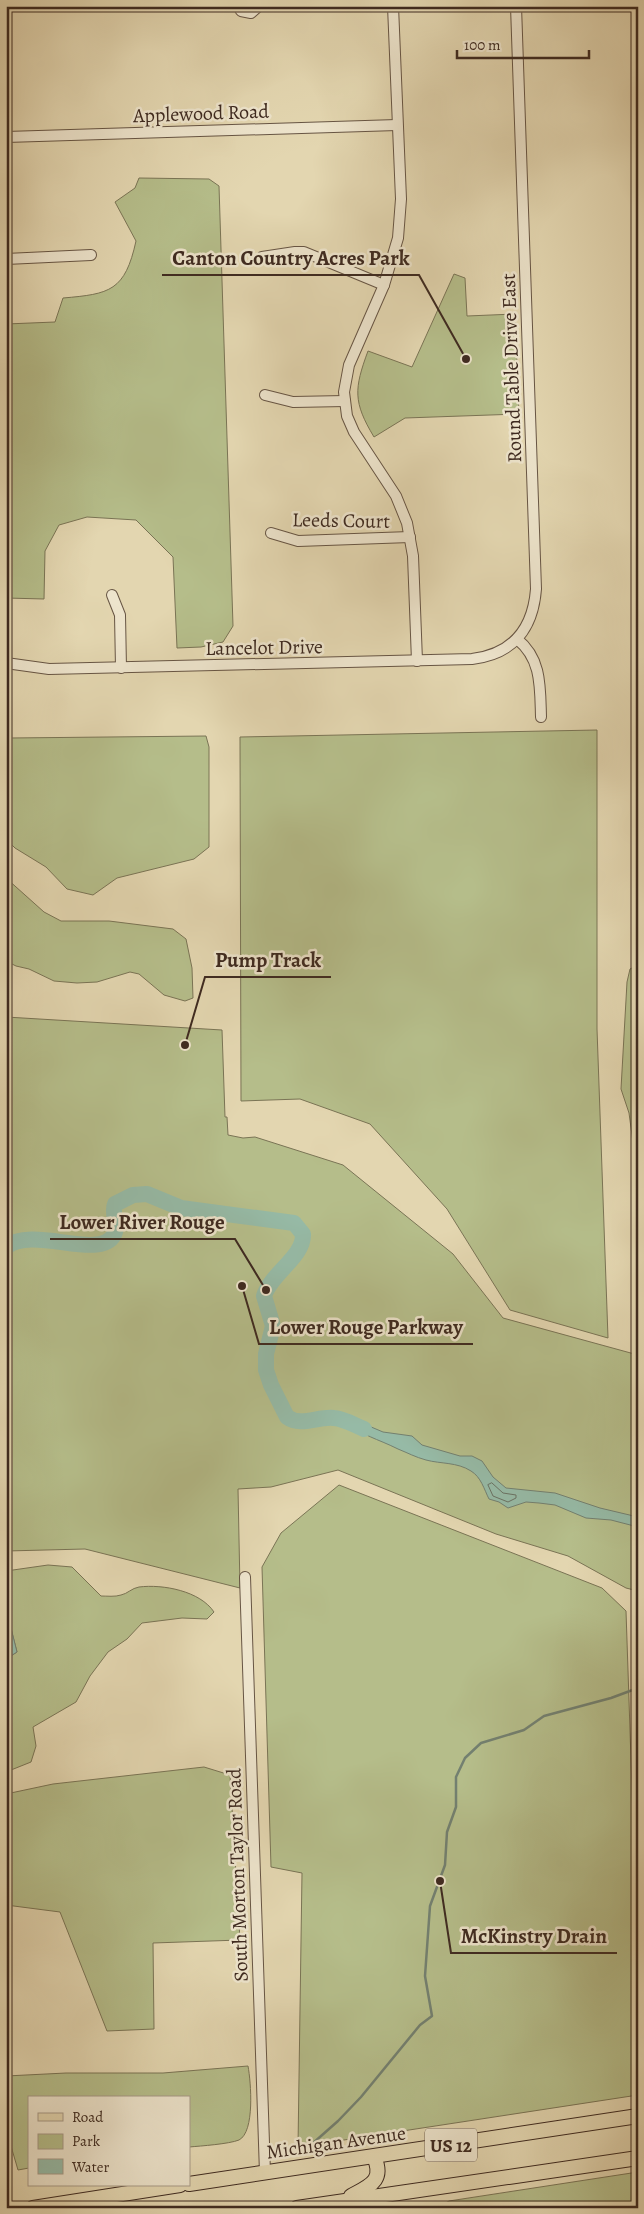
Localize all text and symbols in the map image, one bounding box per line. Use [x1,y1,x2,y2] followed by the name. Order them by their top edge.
[457,28,589,60] scale bar
[464,35,501,55] text: 100 m
[131,98,270,129] street label: Applewood Road
[162,239,419,275] callout: Canton Country Acres Park
[172,244,410,272] text: Canton Country Acres Park
[495,272,528,463] street label: Round Table Drive East
[292,506,391,535] street label: Leeds Court
[205,633,323,662] street label: Lancelot Drive
[205,941,331,977] callout: Pump Track
[215,946,321,974] text: Pump Track
[50,1203,235,1239] callout: Lower River Rouge
[59,1208,225,1236] text: Lower River Rouge
[259,1308,473,1344] callout: Lower Rouge Parkway
[269,1313,464,1341] text: Lower Rouge Parkway
[220,1767,255,1982] street label: South Morton Taylor Road
[451,1917,617,1953] callout: McKinstry Drain
[461,1922,607,1950] text: McKinstry Drain
[28,2096,190,2186] legend
[72,2107,104,2127] text: Road
[265,2119,408,2166] street label: Michigan Avenue
[425,2128,477,2162] road number: US 12
[72,2131,101,2151] text: Park
[71,2157,109,2177] text: Water

